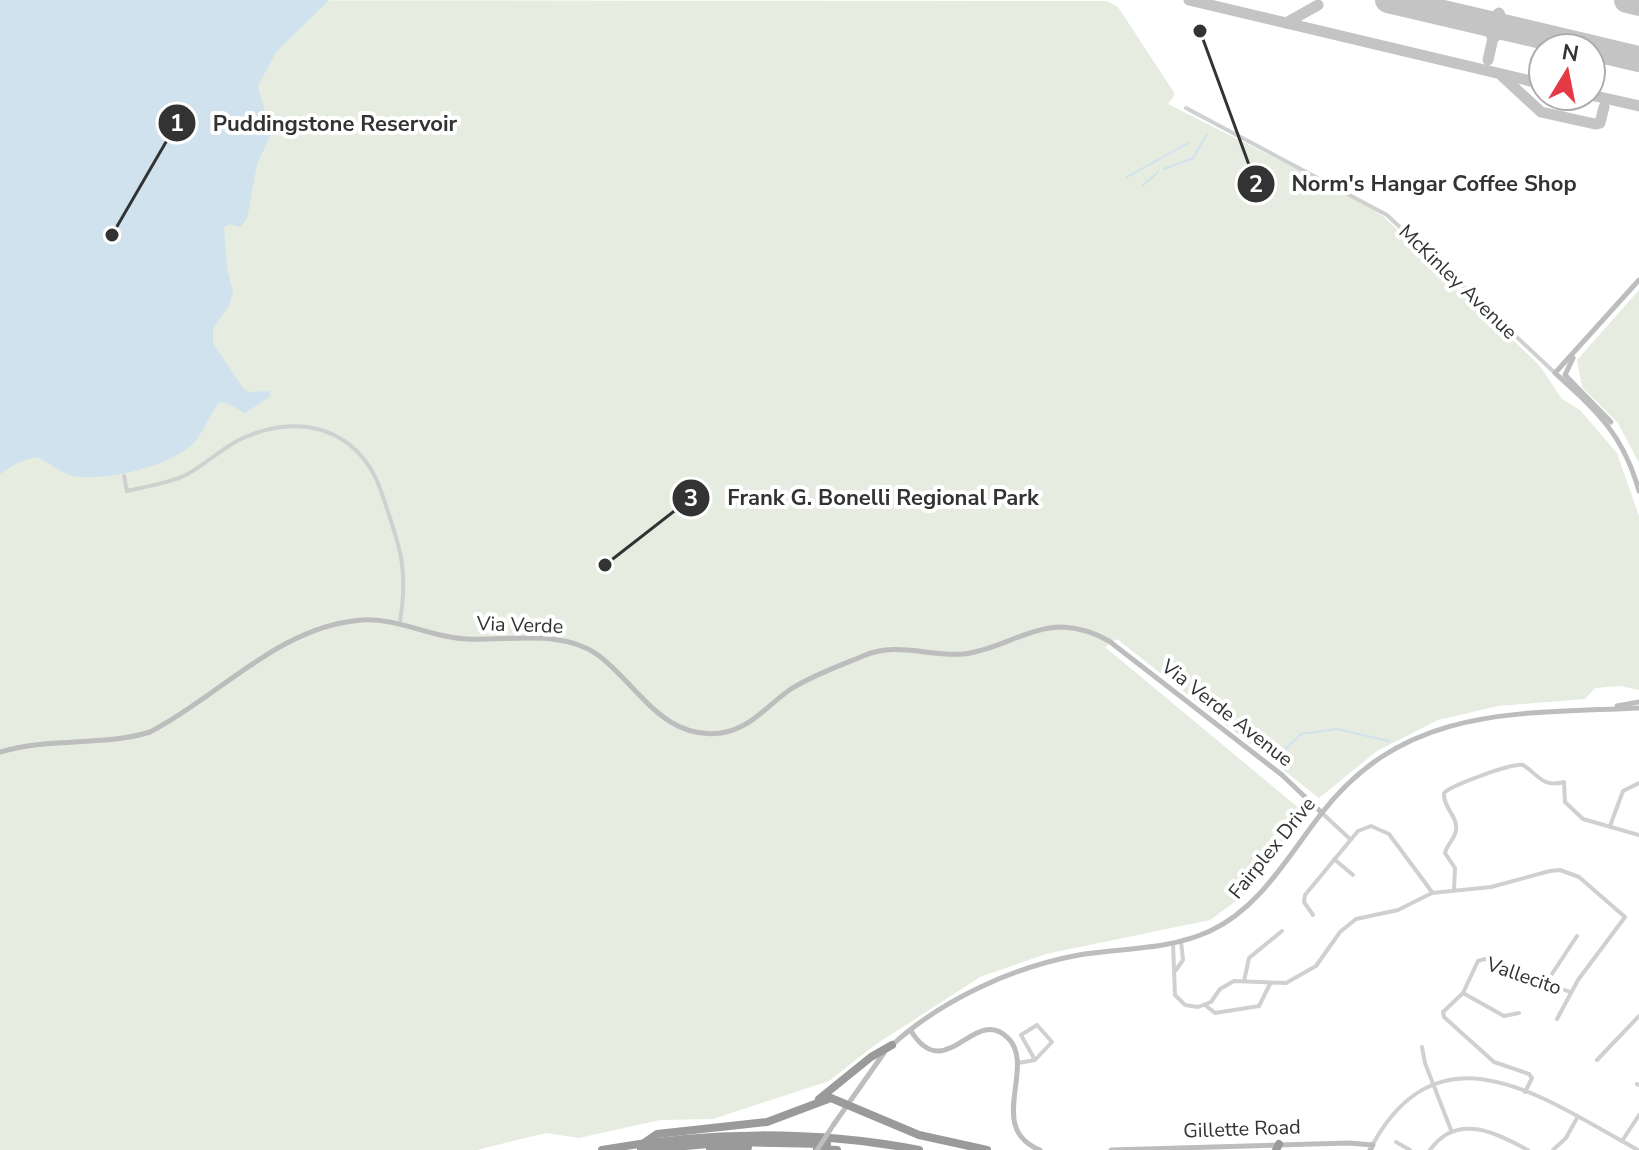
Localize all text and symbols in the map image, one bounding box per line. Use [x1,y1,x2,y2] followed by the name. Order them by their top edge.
[1527,32,1607,112] north arrow
[1560,37,1581,69] text: N
[157,100,473,146] callout: Puddingstone Reservoir
[170,107,184,139] text: 1
[213,109,458,139] text: Puddingstone Reservoir
[1236,161,1593,207] callout: Norm's Hangar Coffee Shop
[1249,168,1263,200] text: 2
[1291,169,1577,199] text: Norm's Hangar Coffee Shop
[1393,219,1523,345] street label: McKinley Avenue
[671,475,1055,521] callout: Frank G. Bonelli Regional Park
[684,482,698,514] text: 3
[727,483,1040,513] text: Frank G. Bonelli Regional Park
[475,610,564,640] street label: Via Verde
[1155,653,1298,773] street label: Via Verde Avenue
[1222,791,1322,905] street label: Fairplex Drive
[1482,950,1565,1001] street label: Vallecito
[1183,1113,1301,1145] street label: Gillette Road

